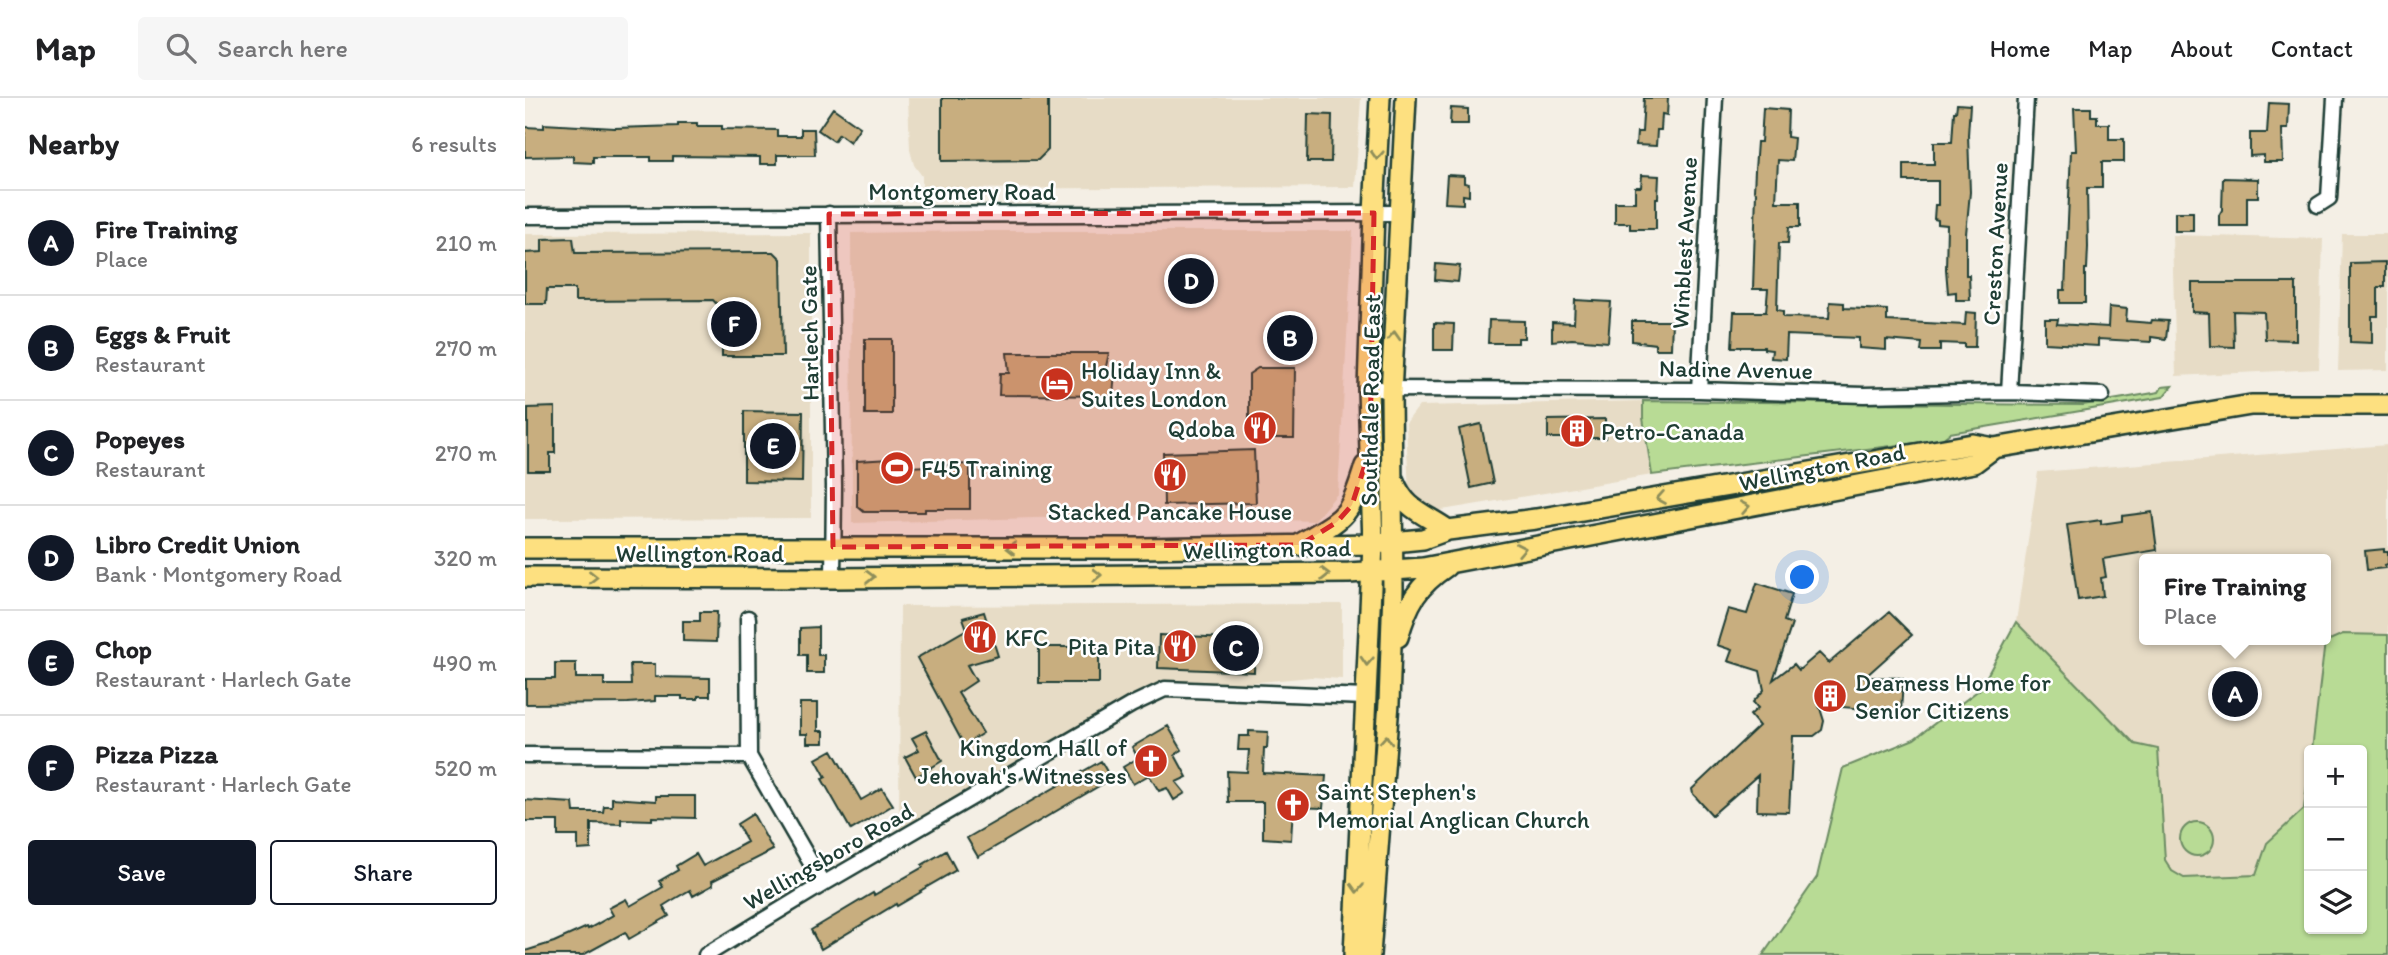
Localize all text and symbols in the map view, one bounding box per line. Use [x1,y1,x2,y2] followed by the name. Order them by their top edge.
[138,17,628,80] search box
[35,29,96,68] text: Map
[162,29,200,67] icon: search
[218,32,348,64] text: Search here
[1990,34,2050,63] text: Home
[2088,34,2132,63] text: Map
[2170,34,2233,63] text: About
[2271,34,2353,63] text: Contact
[28,125,119,162] text: Nearby
[411,130,497,158] text: 6 results
[1370,150,1385,161] one-way arrow
[1665,156,1703,330] street label: Winblest Avenue
[1976,162,2014,326] street label: Creston Avenue
[868,177,1056,206] street label: Montgomery Road
[95,213,237,245] text: Fire Training
[44,229,58,257] text: A
[436,229,497,257] text: 210 m
[95,245,148,273] text: Place
[1168,255,1214,307] pin: D
[793,265,825,401] street label: Harlech Gate
[1354,294,1386,506] street label: Southdale Road East
[711,298,757,350] pin: F
[1267,312,1313,364] pin: B
[95,318,230,350] text: Eggs & Fruit
[1386,330,1401,341] one-way arrow
[44,334,58,362] text: B
[435,334,497,362] text: 270 m
[95,350,205,378] text: Restaurant
[1659,353,1813,385] street label: Nadine Avenue
[1081,356,1227,413] place label: Holiday Inn & Suites London
[1038,365,1076,403] hotel icon: Holiday Inn & Suites London
[1241,409,1279,447] restaurant icon: Qdoba
[1558,412,1596,450] building icon: Petro-Canada
[1168,414,1235,443] place label: Qdoba
[1601,417,1745,446] place label: Petro-Canada
[750,420,796,472] pin: E
[95,423,185,455] text: Popeyes
[1736,437,1908,497] street label: Wellington Road
[44,439,58,467] text: C
[435,439,497,467] text: 270 m
[878,449,916,487] sports icon: F45 Training
[921,454,1053,483] place label: F45 Training
[95,455,205,483] text: Restaurant
[1151,456,1189,494] restaurant icon: Stacked Pancake House
[1655,490,1667,505] one-way arrow
[1048,497,1292,526] place label: Stacked Pancake House
[1739,500,1751,515] one-way arrow
[95,528,300,560] text: Libro Credit Union
[1182,533,1352,565] street label: Wellington Road
[616,539,784,568] street label: Wellington Road
[1005,540,1016,556] one-way arrow
[1515,542,1527,557] one-way arrow
[43,544,59,572] text: D
[434,544,497,572] text: 320 m
[2139,554,2331,645] popup
[95,560,342,588] text: Bank · Montgomery Road
[1785,560,1819,594] your location
[1319,566,1330,581] one-way arrow
[1092,567,1103,583] one-way arrow
[588,569,599,585] one-way arrow
[865,569,875,585] one-way arrow
[2164,570,2306,602] text: Fire Training
[2164,602,2217,630] text: Place
[961,618,999,656] restaurant icon: KFC
[1213,622,1259,674] pin: C
[1005,623,1048,652] place label: KFC
[1161,627,1199,665] restaurant icon: Pita Pita
[1068,632,1155,661] place label: Pita Pita
[95,633,152,665] text: Chop
[45,649,57,677] text: E
[432,649,497,677] text: 490 m
[1360,656,1375,667] one-way arrow
[95,665,351,693] text: Restaurant · Harlech Gate
[1855,668,2051,725] place label: Dearness Home for Senior Citizens
[2212,668,2258,720] pin: A
[1811,677,1849,715] building icon: Dearness Home for Senior Citizens
[917,733,1128,790] place label: Kingdom Hall of Jehovah's Witnesses
[1378,735,1393,746] one-way arrow
[95,738,218,770] text: Pizza Pizza
[1132,742,1170,780] church icon: Kingdom Hall of Jehovah's Witnesses
[2304,745,2367,934] map controls
[2304,745,2367,808] button: +
[45,754,57,782] text: F
[434,754,497,782] text: 520 m
[95,770,351,798] text: Restaurant · Harlech Gate
[1317,777,1590,834] place label: Saint Stephen's Memorial Anglican Church
[1274,786,1312,824] church icon: Saint Stephen's Memorial Anglican Church
[738,796,918,916] street label: Wellingsboro Road
[2304,808,2367,871] button: −
[28,840,256,905] button: Save
[270,840,497,905] button: Share
[2304,871,2367,934] button: layers
[1349,883,1364,894] one-way arrow

